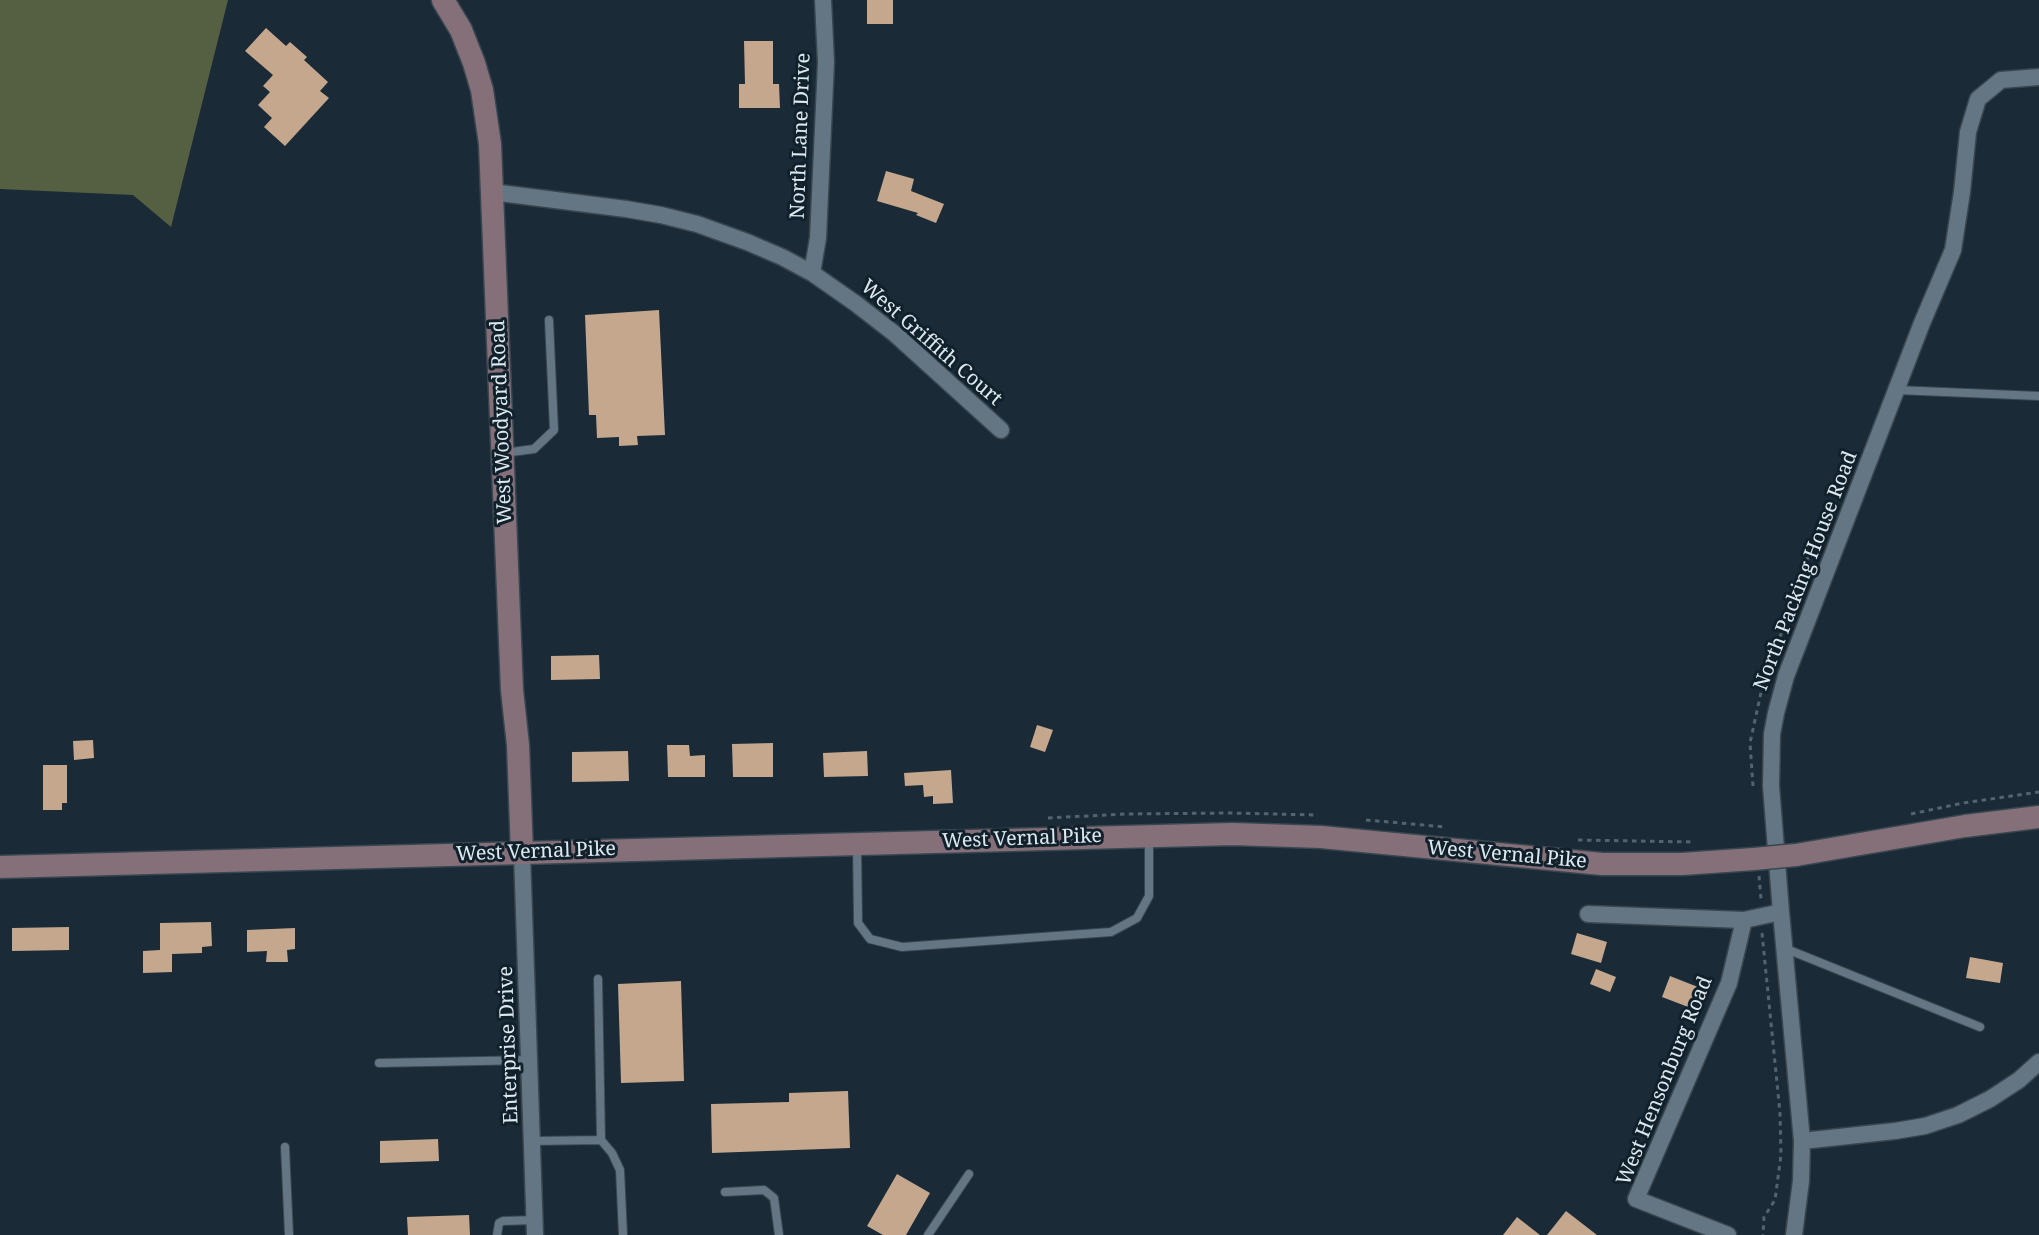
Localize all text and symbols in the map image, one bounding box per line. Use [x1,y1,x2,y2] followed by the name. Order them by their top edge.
[786,52,816,220] street label: North Lane Drive
[855,275,1007,411] street label: West Griffith Court
[486,319,518,525] street label: West Woodyard Road
[1749,448,1863,694] street label: North Packing House Road
[942,824,1102,854] street label: West Vernal Pike
[1426,836,1588,874] street label: West Vernal Pike
[456,837,616,867] street label: West Vernal Pike
[494,966,524,1124] street label: Enterprise Drive
[1612,973,1718,1189] street label: West Hensonburg Road

